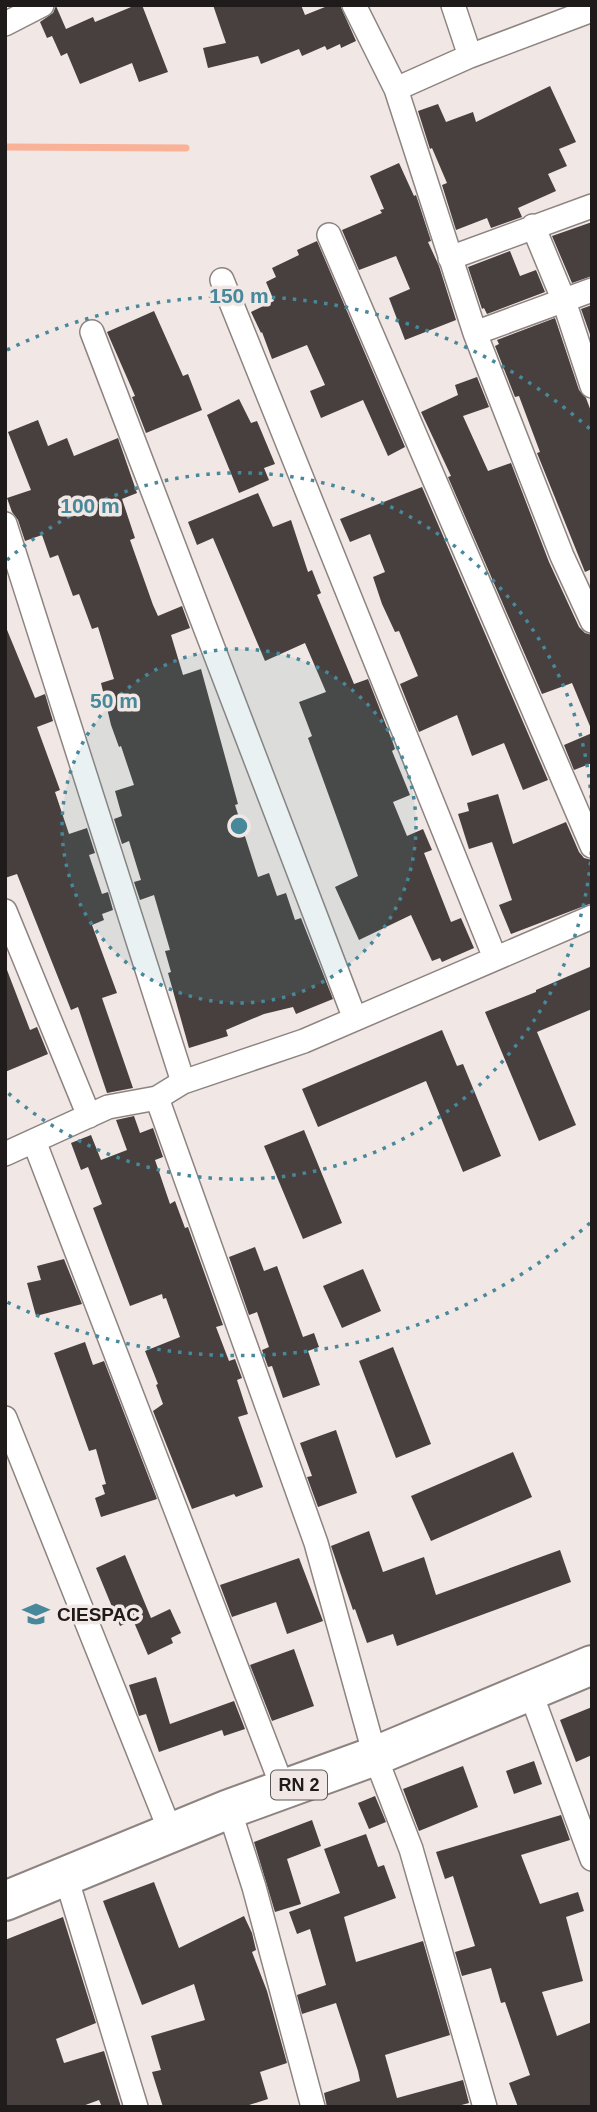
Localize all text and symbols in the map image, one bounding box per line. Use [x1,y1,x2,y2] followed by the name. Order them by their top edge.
[209,284,269,307] text: 150 m
[60,494,120,517] text: 100 m
[90,689,138,712] text: 50 m
[227,814,251,838] centre of rings
[21,1599,51,1629] school or university icon: CIESPAC
[57,1604,140,1625] place label: CIESPAC
[271,1770,327,1800] road number: RN 2

